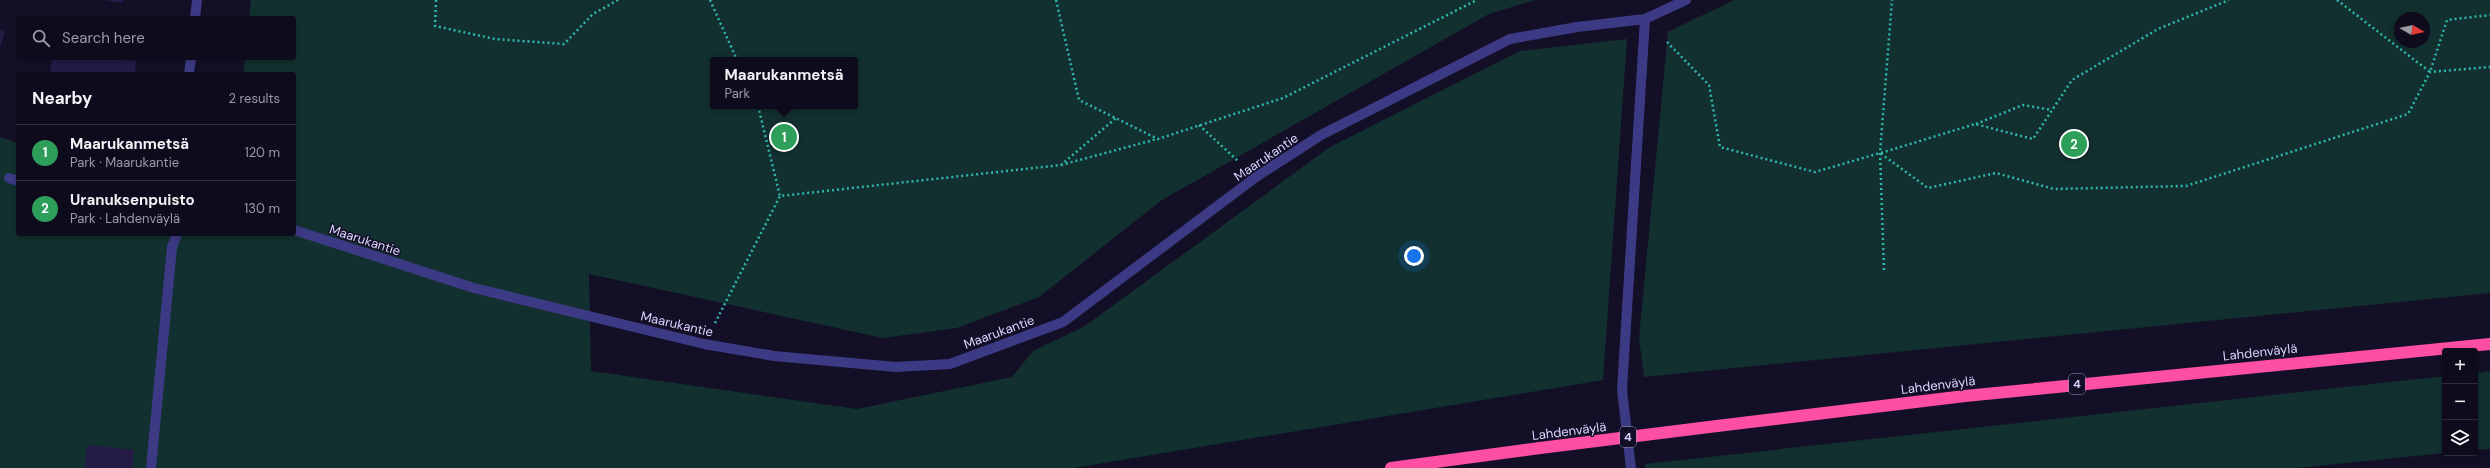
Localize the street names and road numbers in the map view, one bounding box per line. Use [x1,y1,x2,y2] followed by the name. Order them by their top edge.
[1231,129,1301,185] street label: Maarukantie
[327,220,403,260] street label: Maarukantie
[639,307,715,341] street label: Maarukantie
[961,311,1037,353] street label: Maarukantie
[2222,340,2298,364] street label: Lahdenväylä
[1900,372,1976,398] street label: Lahdenväylä
[2069,374,2085,394] road number: 4
[1531,418,1607,444] street label: Lahdenväylä
[1620,427,1636,447] road number: 4

